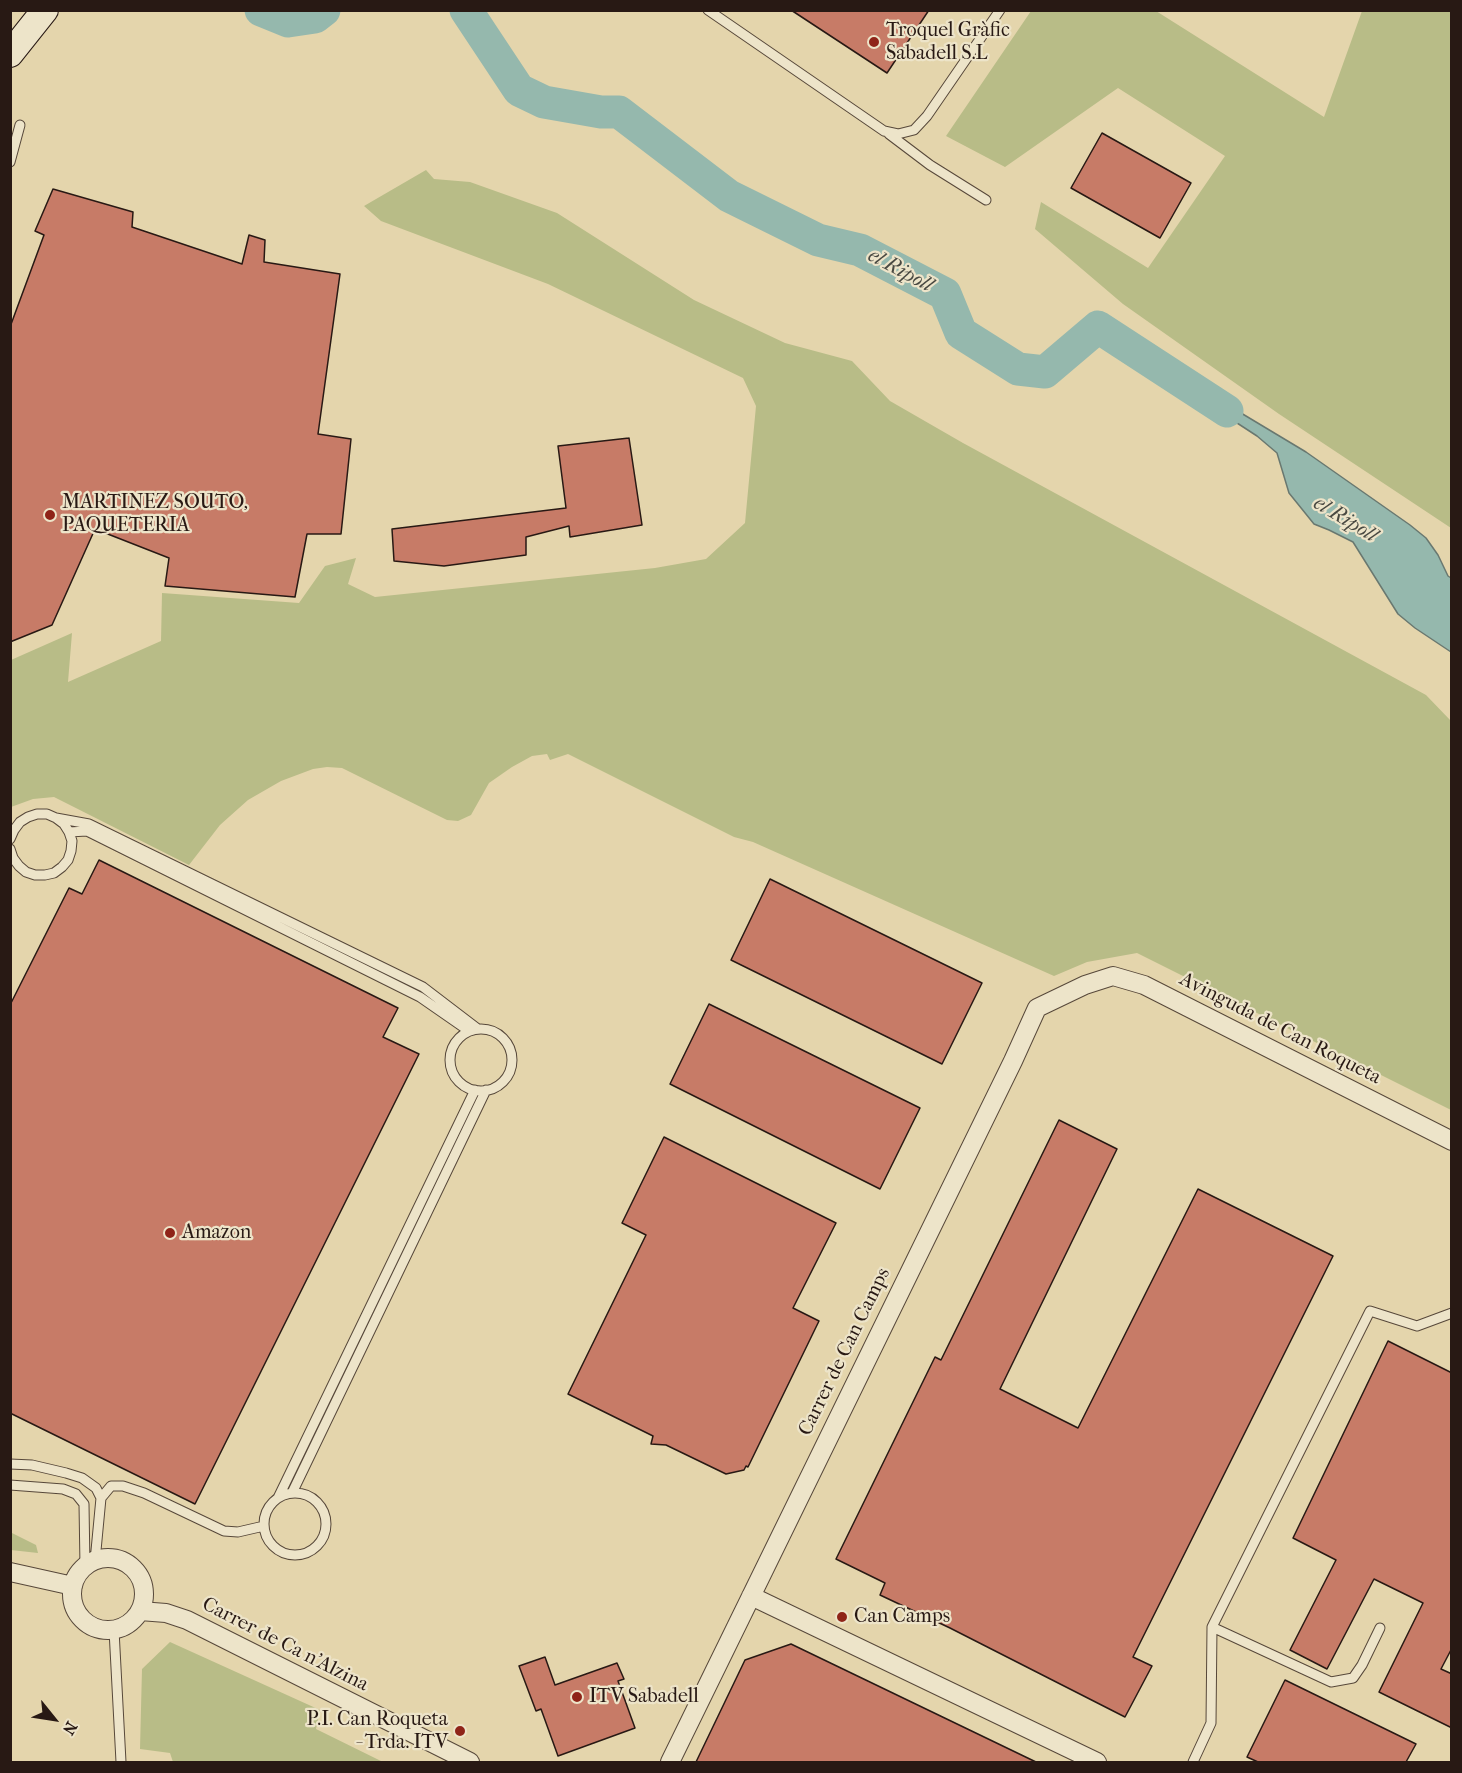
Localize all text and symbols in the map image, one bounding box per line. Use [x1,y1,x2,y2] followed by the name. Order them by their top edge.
[886,19,1010,66] place label: Troquel Gràfic Sabadell S.L
[867,35,881,49] marker: Troquel Gràfic Sabadell S.L
[863,244,937,298] water label: el Ripoll
[62,491,248,538] place label: MARTINEZ SOUTO, PAQUETERIA
[1309,491,1381,549] water label: el Ripoll
[43,508,57,522] marker: MARTINEZ SOUTO, PAQUETERIA
[1175,968,1385,1090] street label: Avinguda de Can Roqueta
[182,1221,251,1245] place label: Amazon
[163,1226,177,1240] marker: Amazon
[794,1264,896,1440] street label: Carrer de Can Camps
[198,1593,372,1697] street label: Carrer de Ca n'Alzina
[854,1605,950,1629] place label: Can Camps
[835,1610,849,1624] marker: Can Camps
[589,1685,699,1709] place label: ITV Sabadell
[24,1689,84,1749] north arrow
[570,1690,584,1704] marker: ITV Sabadell
[307,1708,448,1755] place label: P.I. Can Roqueta - Trda. ITV
[59,1718,81,1738] text: N
[453,1724,467,1738] marker: P.I. Can Roqueta - Trda. ITV

